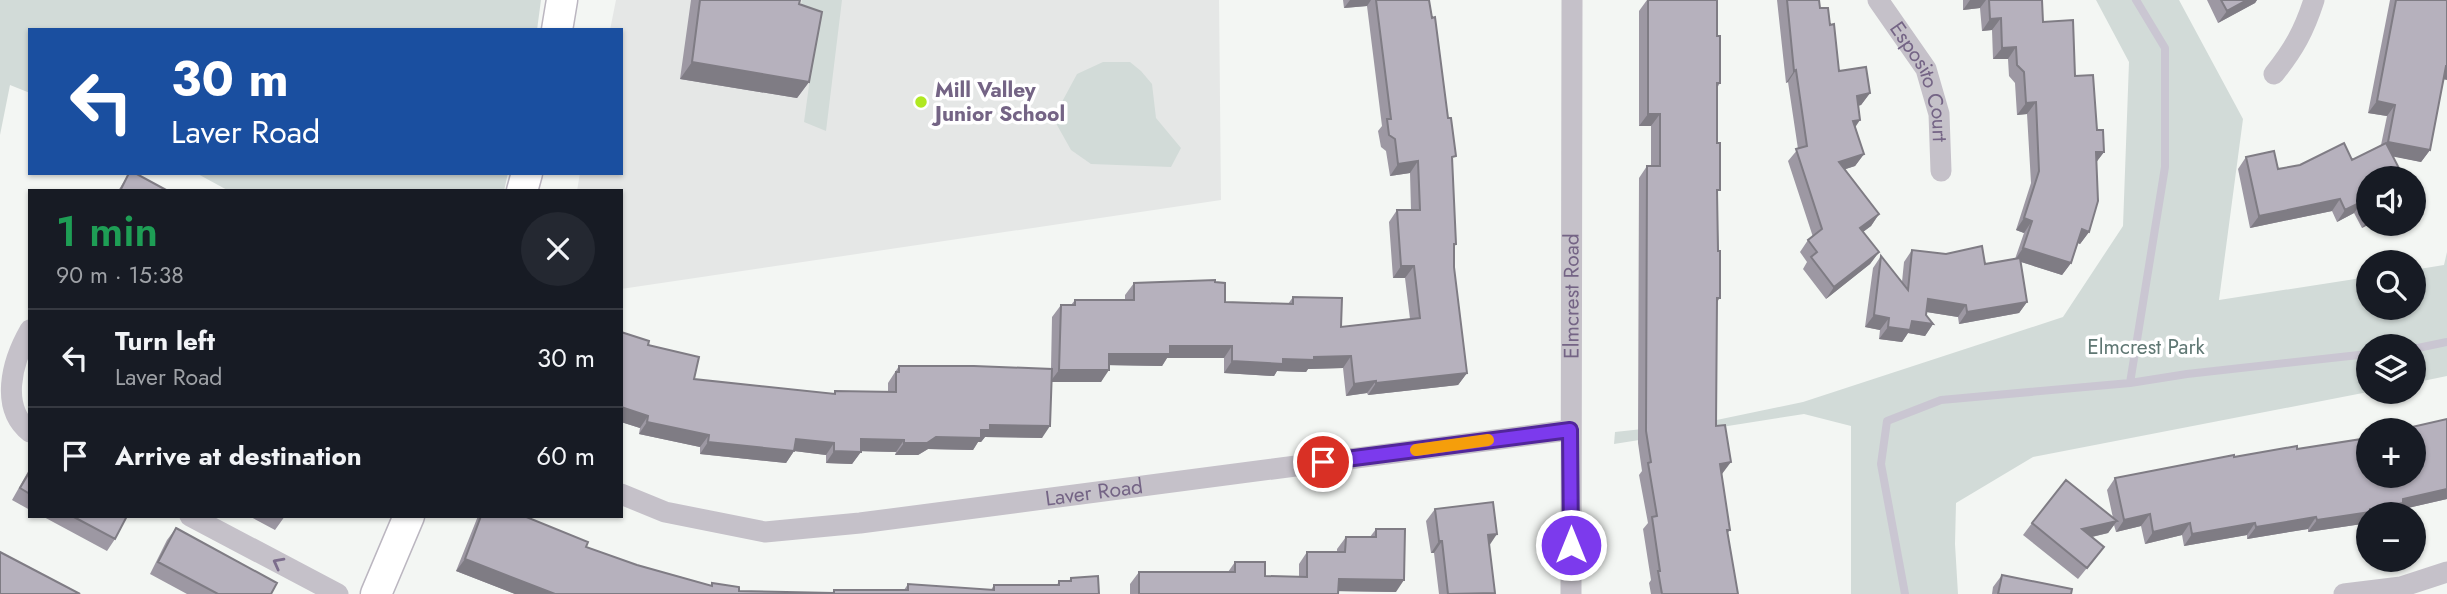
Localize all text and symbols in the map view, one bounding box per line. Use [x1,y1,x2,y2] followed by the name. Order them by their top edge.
[1882,15,1955,142] street label: Esposito Court
[171,44,289,114] text: 30 m
[56,56,147,147] icon: left
[931,75,1065,129] place label: Mill Valley Junior School
[913,94,929,110] marker: Mill Valley Junior School
[171,109,320,155] text: Laver Road
[2356,166,2426,572] map controls
[2356,166,2426,236] button: sound
[56,201,158,262] text: 1 min
[521,212,595,286] button: close
[1556,233,1587,359] street label: Elmcrest Road
[2356,250,2426,320] button: search
[56,258,184,292] text: 90 m · 15:38
[115,322,215,360] text: Turn left
[2087,332,2206,362] park label: Elmcrest Park
[2356,334,2426,404] button: layers
[56,339,94,377] icon: left
[537,339,595,377] text: 30 m
[115,360,222,394] text: Laver Road
[2356,418,2426,488] button: +
[1293,432,1353,492] pin
[56,437,94,475] icon: arrive
[115,437,362,475] text: Arrive at destination
[536,437,595,475] text: 60 m
[1304,443,1342,481] icon: arrive
[1043,471,1145,514] street label: Laver Road
[2356,502,2426,572] button: −
[1534,508,1608,582] position arrow
[272,557,285,571] one-way arrow

